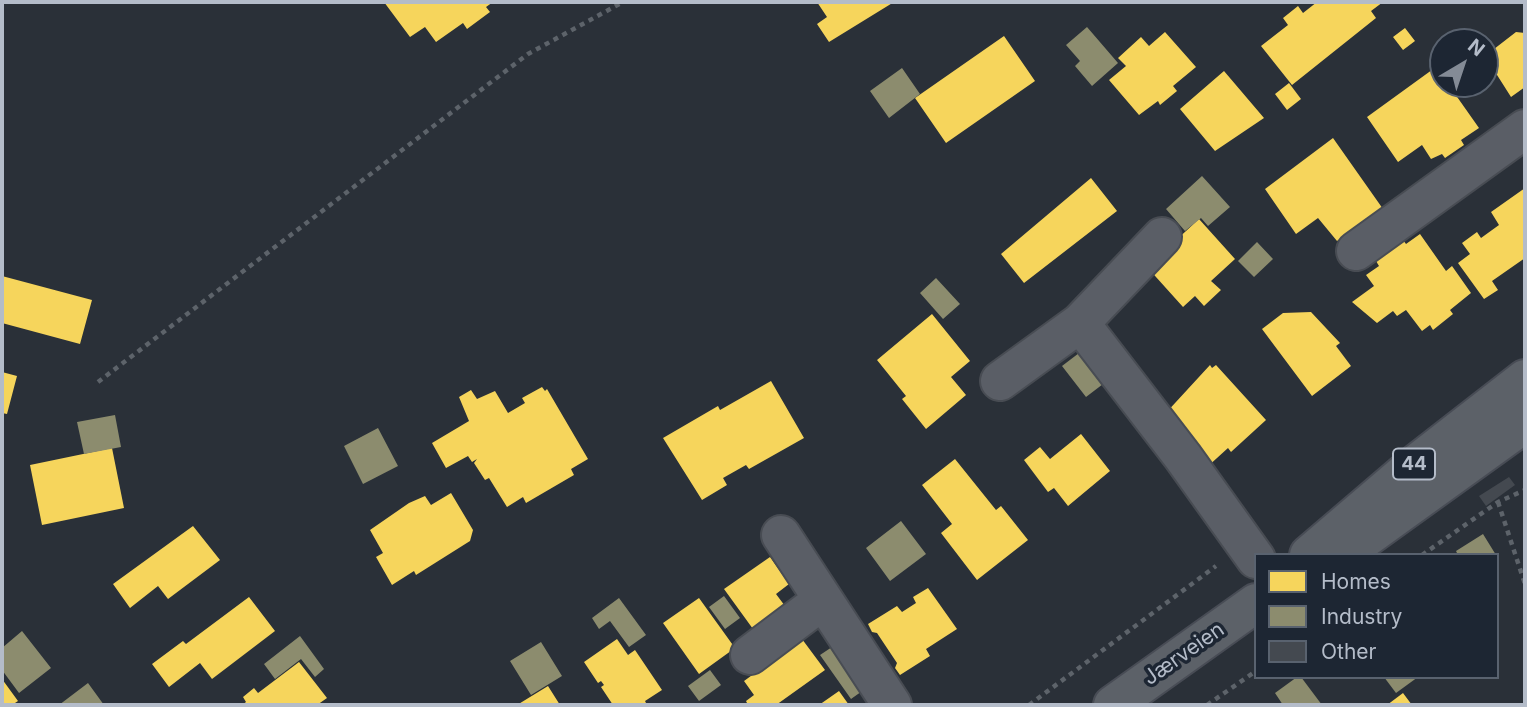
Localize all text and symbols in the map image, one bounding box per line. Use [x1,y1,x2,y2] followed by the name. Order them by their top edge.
[1429,28,1499,98] north arrow
[1463,34,1489,61] text: N
[1393,449,1435,480] road number: 44
[1254,553,1499,679] legend
[1321,569,1391,594] text: Homes
[1321,604,1402,629] text: Industry
[1139,617,1229,691] street label: Jærveien
[1321,639,1377,664] text: Other

